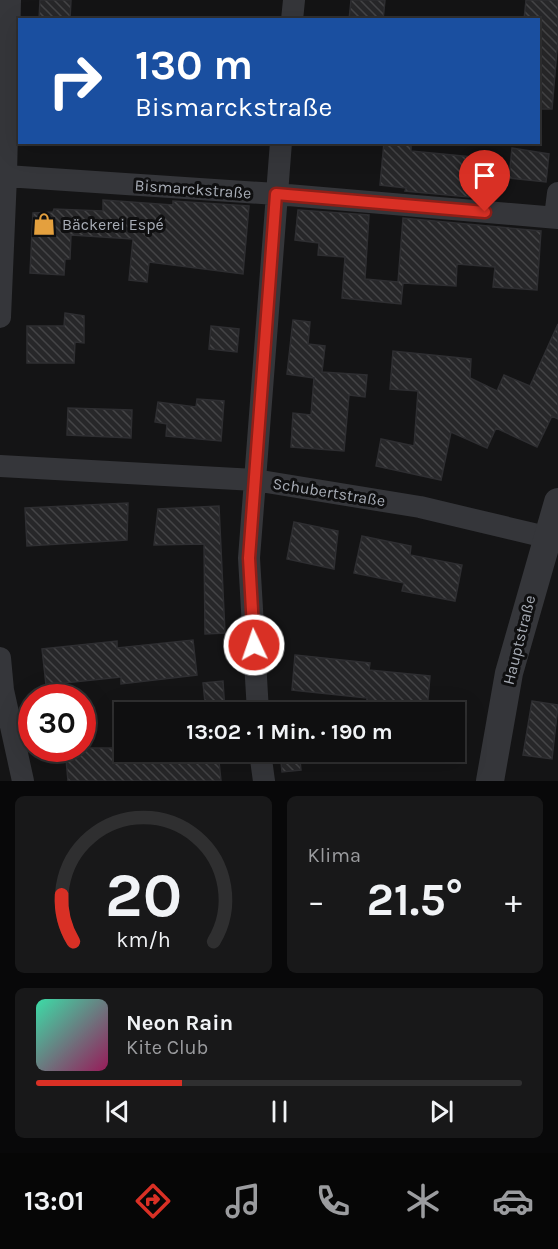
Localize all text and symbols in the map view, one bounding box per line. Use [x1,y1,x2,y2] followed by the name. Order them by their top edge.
[135,40,253,90] text: 130 m
[36,42,114,120] icon: right
[135,91,332,123] text: Bismarckstraße
[459,150,510,212] pin
[468,159,501,192] icon: arrive
[134,175,252,203] street label: Bismarckstraße
[31,211,57,237] shop icon: Bäckerei Espé
[62,215,164,234] place label: Bäckerei Espé
[271,474,387,510] street label: Schubertstraße
[499,593,539,687] street label: Hauptstraße
[222,613,286,677] position arrow
[18,684,96,762] speed limit sign: 30
[186,719,393,745] text: 13:02 · 1 Min. · 190 m
[308,844,361,867] text: Klima
[105,859,182,932] text: 20
[366,874,463,926] text: 21.5°
[308,882,325,920] text: −
[505,882,522,920] text: +
[116,927,170,952] text: km/h
[126,1010,233,1036] text: Neon Rain
[126,1036,208,1059] text: Kite Club
[101,1095,134,1128] icon: previous
[263,1095,296,1128] icon: pause
[425,1095,458,1128] icon: next
[132,1180,174,1222] icon: directions
[222,1180,264,1222] icon: music
[312,1180,354,1222] icon: phone
[402,1180,444,1222] icon: climate
[492,1180,534,1222] icon: car
[24,1185,84,1217] text: 13:01

